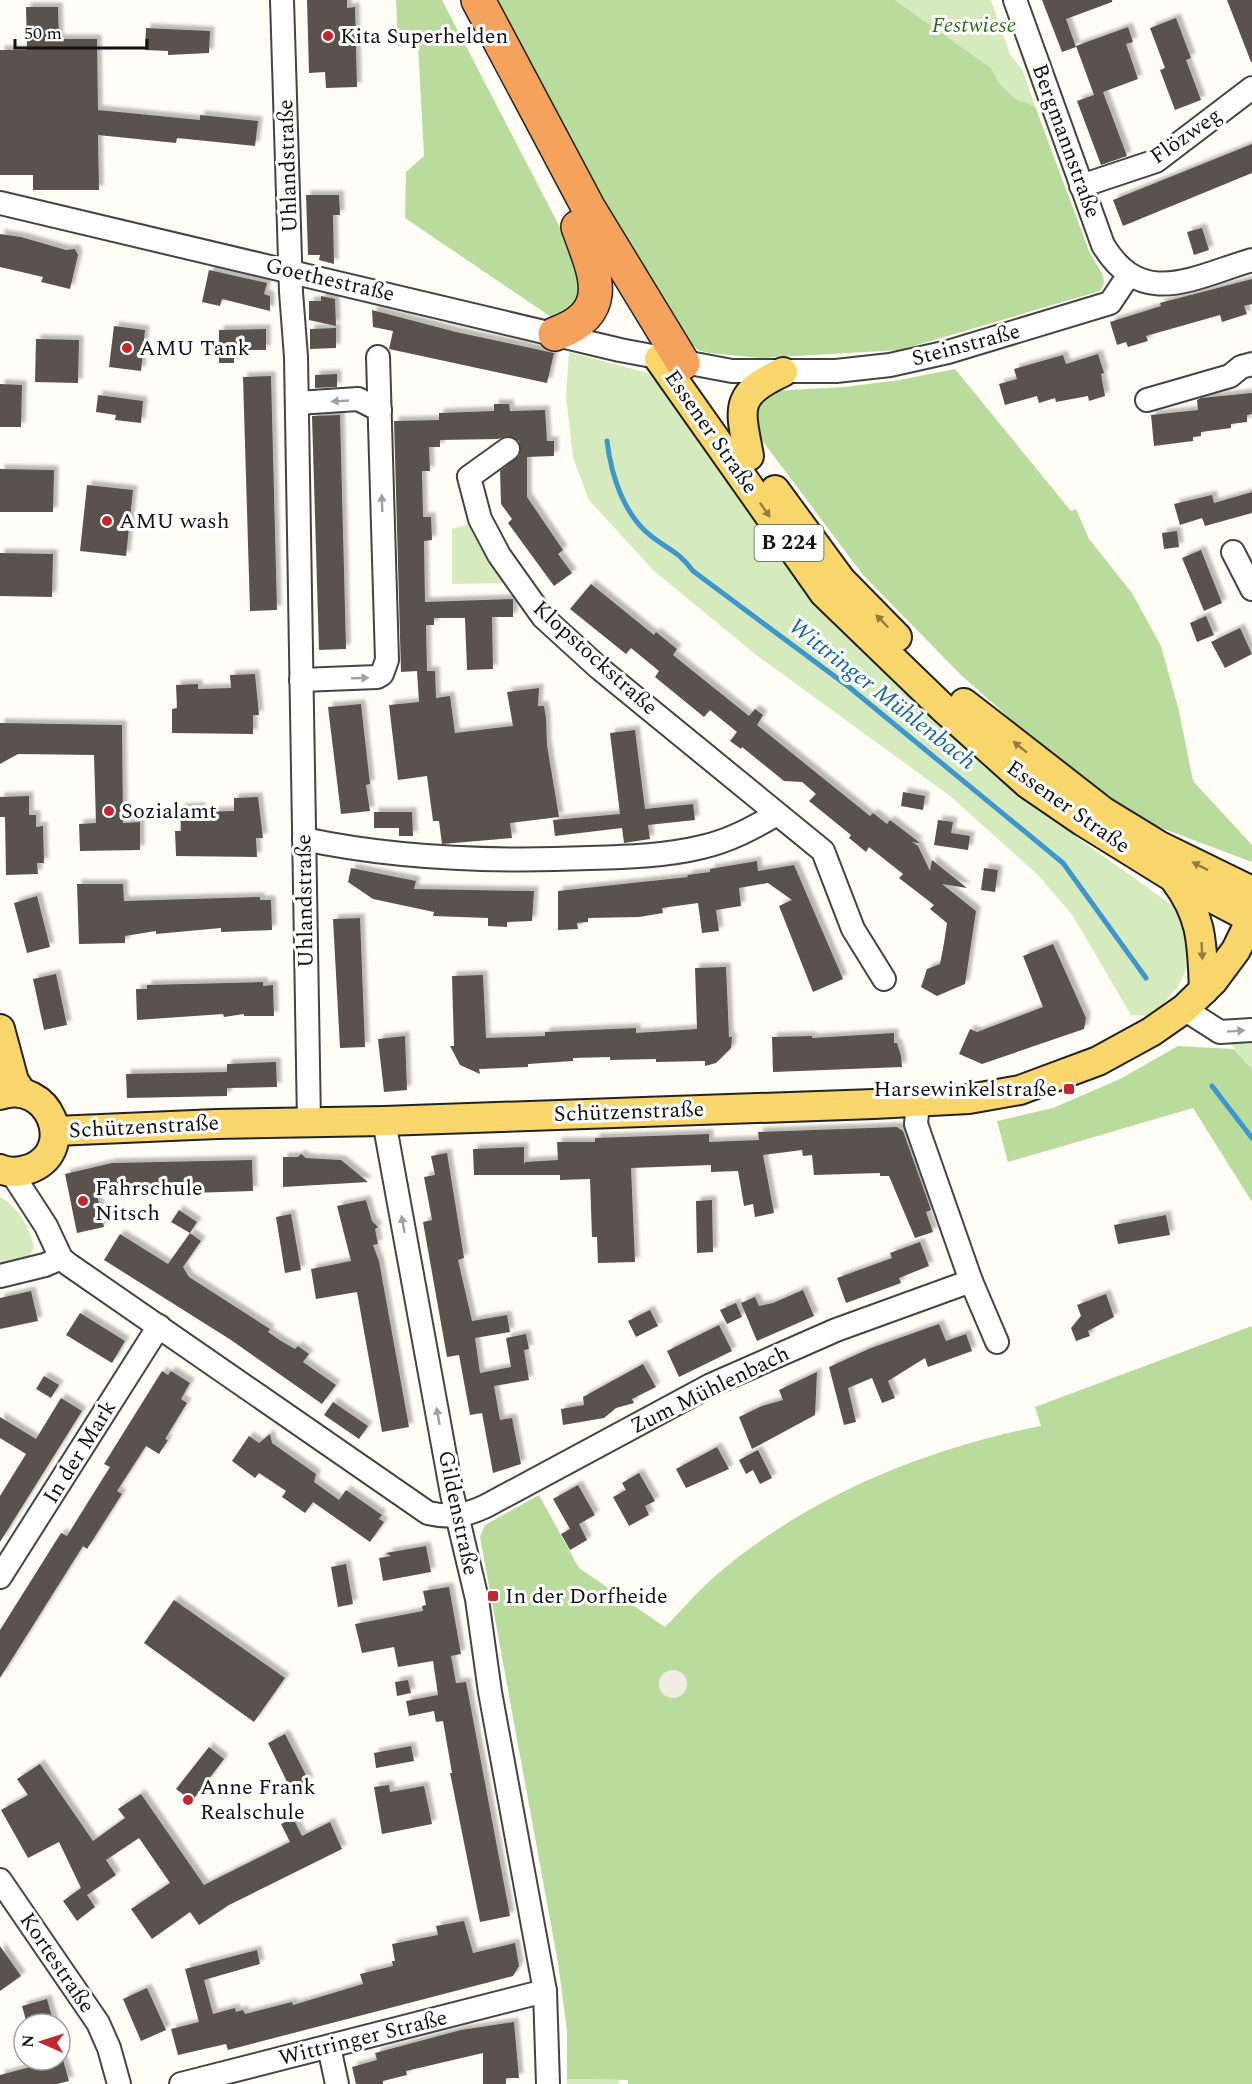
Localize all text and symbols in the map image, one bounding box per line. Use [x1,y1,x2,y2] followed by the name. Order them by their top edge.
[932,9,1016,42] park label: Festwiese
[15,12,147,50] scale bar
[24,20,62,47] text: 50 m
[340,20,508,53] place label: Kita Superhelden
[321,29,335,43] marker: Kita Superhelden
[1023,59,1109,223] street label: Bergmannstraße
[269,99,307,233] street label: Uhlandstraße
[1143,99,1229,173] street label: Flözweg
[262,249,398,311] street label: Goethestraße
[908,315,1024,375] street label: Steinstraße
[139,332,250,365] place label: AMU Tank
[120,341,134,355] marker: AMU Tank
[656,363,766,501] street label: Essener Straße
[330,396,349,405] one-way arrow
[378,494,387,513] one-way arrow
[759,501,771,517] one-way arrow
[119,505,230,538] place label: AMU wash
[100,514,114,528] marker: AMU wash
[754,525,824,561] road number: B 224
[525,593,665,723] street label: Klopstockstraße
[780,609,984,779] water label: Wittringer Mühlenbach
[875,615,889,629] one-way arrow
[350,673,369,683] one-way arrow
[1012,742,1027,754] one-way arrow
[999,752,1137,862] street label: Essener Straße
[121,795,217,828] place label: Sozialamt
[102,804,116,818] marker: Sozialamt
[287,834,323,968] street label: Uhlandstraße
[1191,861,1208,870] one-way arrow
[1198,941,1207,960] one-way arrow
[1226,1026,1245,1036] one-way arrow
[873,1073,1057,1106] place label: Harsewinkelstraße
[1062,1082,1076,1096] marker: Harsewinkelstraße
[553,1093,705,1131] street label: Schützenstraße
[68,1107,220,1147] street label: Schützenstraße
[95,1172,203,1230] place label: Fahrschule Nitsch
[76,1194,90,1208] marker: Fahrschule Nitsch
[398,1214,407,1233] one-way arrow
[625,1337,795,1443] street label: Zum Mühlenbach
[35,1394,125,1510] street label: In der Mark
[433,1406,442,1425] one-way arrow
[429,1447,487,1579] street label: Gildenstraße
[505,1580,668,1613] place label: In der Dorfheide
[486,1589,500,1603] marker: In der Dorfheide
[200,1771,316,1829] place label: Anne Frank Realschule
[181,1793,195,1807] marker: Anne Frank Realschule
[11,1906,103,2020] street label: Kortestraße
[275,2001,451,2075] street label: Wittringer Straße
[12,2012,72,2072] north arrow
[16,2034,40,2048] text: N

